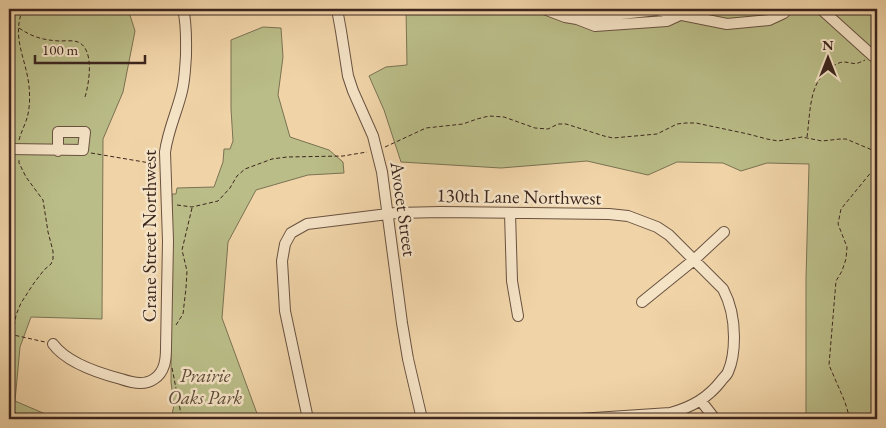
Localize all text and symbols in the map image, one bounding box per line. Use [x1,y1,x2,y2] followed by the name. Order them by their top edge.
[35,32,145,64] scale bar
[804,32,854,82] north arrow
[822,36,834,54] text: N
[42,40,79,59] text: 100 m
[137,150,162,322] street label: Crane Street Northwest
[384,159,423,258] street label: Avocet Street
[436,183,602,210] street label: 130th Lane Northwest
[168,363,243,410] park label: Prairie Oaks Park

